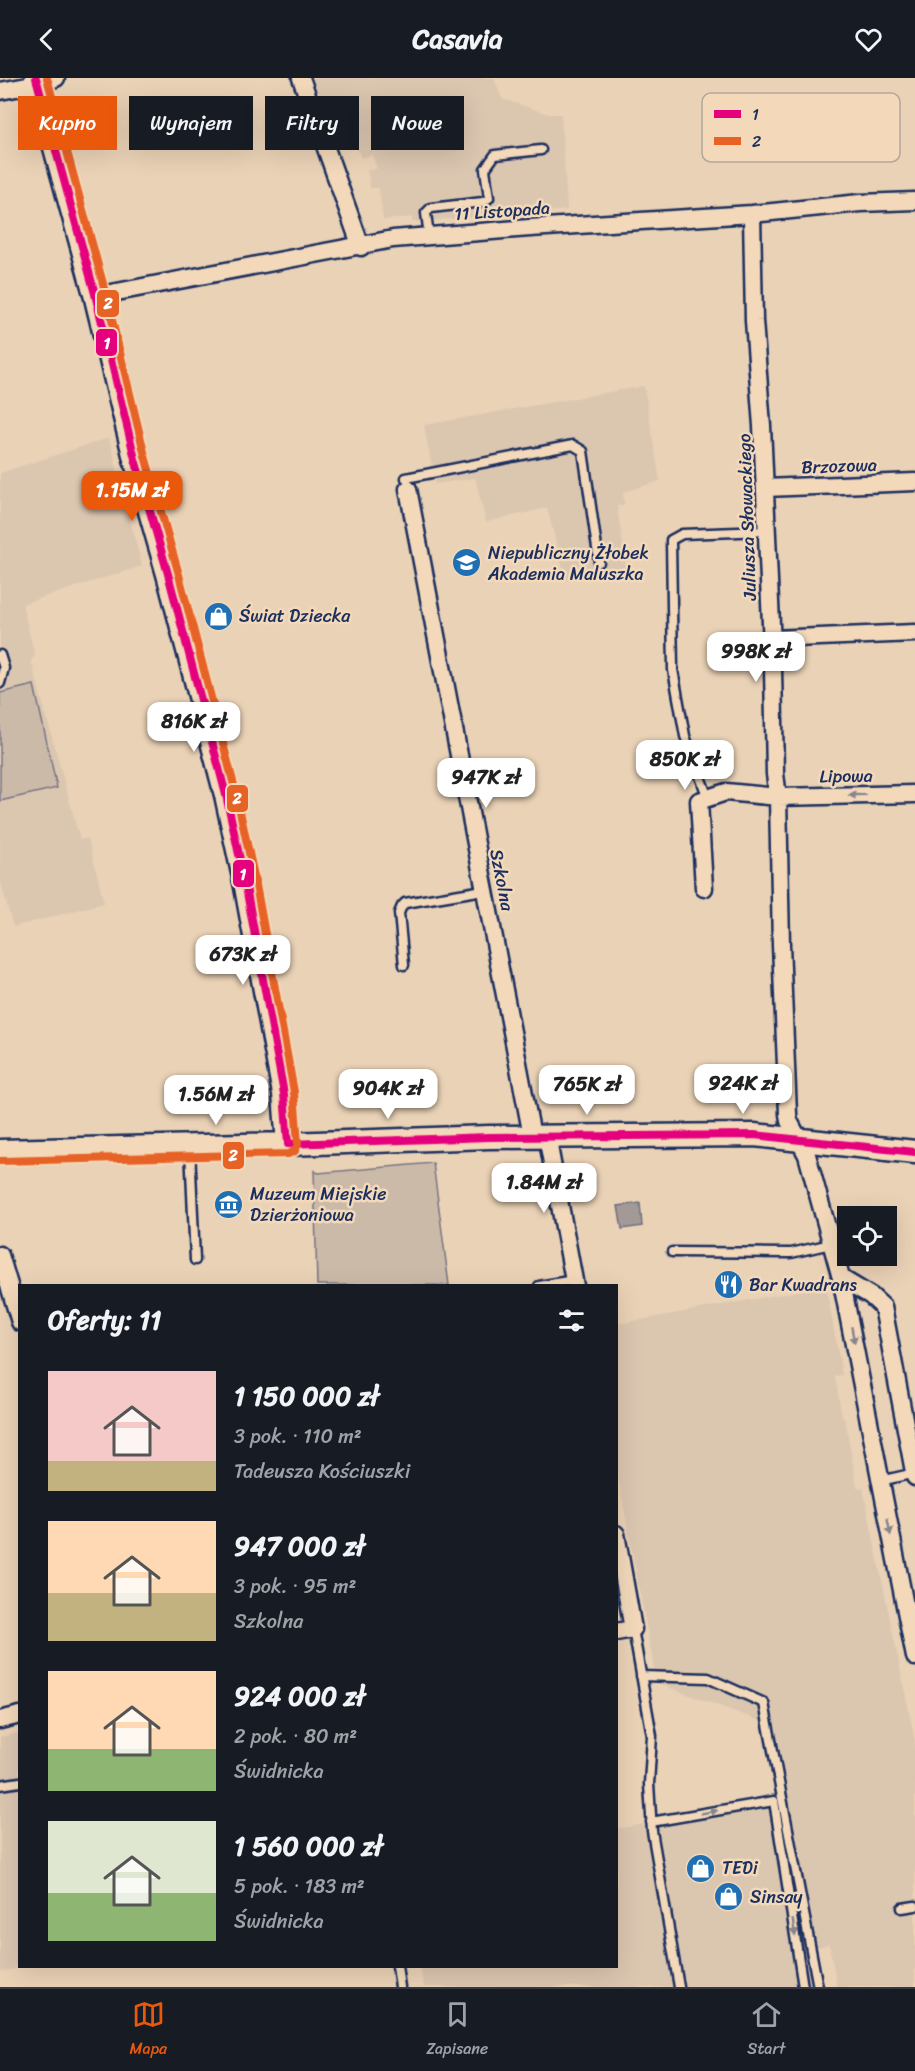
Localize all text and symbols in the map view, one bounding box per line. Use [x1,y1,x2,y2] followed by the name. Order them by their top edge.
[413,15,502,63] text: Casavia
[30,23,63,56] icon: back
[852,23,885,56] icon: heart
[702,93,900,162] legend
[18,96,117,150] chip: Kupno
[129,96,253,150] chip: Wynajem
[265,96,359,150] chip: Filtry
[371,96,464,150] chip: Nowe
[752,100,759,129] text: 1
[752,127,761,156] text: 2
[453,192,551,230] street label: 11 Listopada
[96,289,120,318] line badge: 2
[102,289,113,318] text: 2
[95,328,118,357] line badge: 1
[104,329,111,358] text: 1
[728,433,766,602] street label: Juliusza Słowackiego
[801,449,877,483] street label: Brzozowa
[70,471,194,522] pin: 1.15M zł
[96,473,168,508] text: 1.15M zł
[487,537,649,590] place label: Niepubliczny Żłobek Akademia Maluszka
[451,547,483,579] school or university icon: Niepubliczny Żłobek Akademia Maluszka
[202,600,234,632] shop icon: Świat Dziecka
[239,600,351,632] place label: Świat Dziecka
[701,632,811,683] pin: 998K zł
[721,634,791,669] text: 998K zł
[139,702,249,753] pin: 816K zł
[161,704,227,739] text: 816K zł
[630,740,740,791] pin: 850K zł
[650,742,720,777] text: 850K zł
[431,758,541,809] pin: 947K zł
[451,760,521,795] text: 947K zł
[819,760,873,792] street label: Lipowa
[226,784,249,813] line badge: 2
[231,784,242,813] text: 2
[847,791,866,800] one-way arrow
[480,846,524,915] street label: Szkolna
[232,859,255,888] line badge: 1
[240,860,247,889] text: 1
[188,935,298,986] pin: 673K zł
[209,937,277,972] text: 673K zł
[688,1064,798,1115] pin: 924K zł
[532,1065,642,1116] pin: 765K zł
[708,1066,778,1101] text: 924K zł
[553,1067,621,1102] text: 765K zł
[333,1069,443,1120] pin: 904K zł
[353,1071,423,1106] text: 904K zł
[154,1075,278,1126] pin: 1.56M zł
[178,1077,254,1112] text: 1.56M zł
[222,1141,245,1170] line badge: 2
[227,1141,238,1170] text: 2
[482,1163,606,1214] pin: 1.84M zł
[506,1165,582,1200] text: 1.84M zł
[250,1178,387,1231] place label: Muzeum Miejskie Dzierżoniowa
[213,1188,245,1220] museum icon: Muzeum Miejskie Dzierżoniowa
[837,1206,897,1266] map controls
[837,1206,897,1266] button: locate
[712,1269,744,1301] restaurant icon: Bar Kwadrans
[749,1269,857,1301] place label: Bar Kwadrans
[48,1297,161,1343] text: Oferty: 11
[555,1304,588,1337] icon: filters
[849,1326,858,1345] one-way arrow
[234,1373,379,1419] text: 1 150 000 zł
[96,1395,168,1467] icon: home
[234,1419,362,1454] text: 3 pok. · 110 m²
[234,1454,410,1489] text: Tadeusza Kościuszki
[885,1518,894,1537] one-way arrow
[234,1523,365,1569] text: 947 000 zł
[96,1545,168,1617] icon: home
[234,1569,356,1604] text: 3 pok. · 95 m²
[234,1604,303,1639] text: Szkolna
[234,1673,365,1719] text: 924 000 zł
[96,1695,168,1767] icon: home
[234,1719,357,1754] text: 2 pok. · 80 m²
[234,1754,323,1789] text: Świdnicka
[699,1807,718,1816] one-way arrow
[234,1823,383,1869] text: 1 560 000 zł
[96,1845,168,1917] icon: home
[685,1852,717,1884] shop icon: TEDi
[722,1852,759,1884] place label: TEDi
[234,1869,365,1904] text: 5 pok. · 183 m²
[713,1881,745,1913] shop icon: Sinsay
[750,1881,803,1913] place label: Sinsay
[234,1904,323,1939] text: Świdnicka
[789,1918,798,1937] one-way arrow
[130,1998,167,2063] tab: Mapa
[426,1998,488,2063] tab: Zapisane
[747,1998,785,2063] tab: Start

